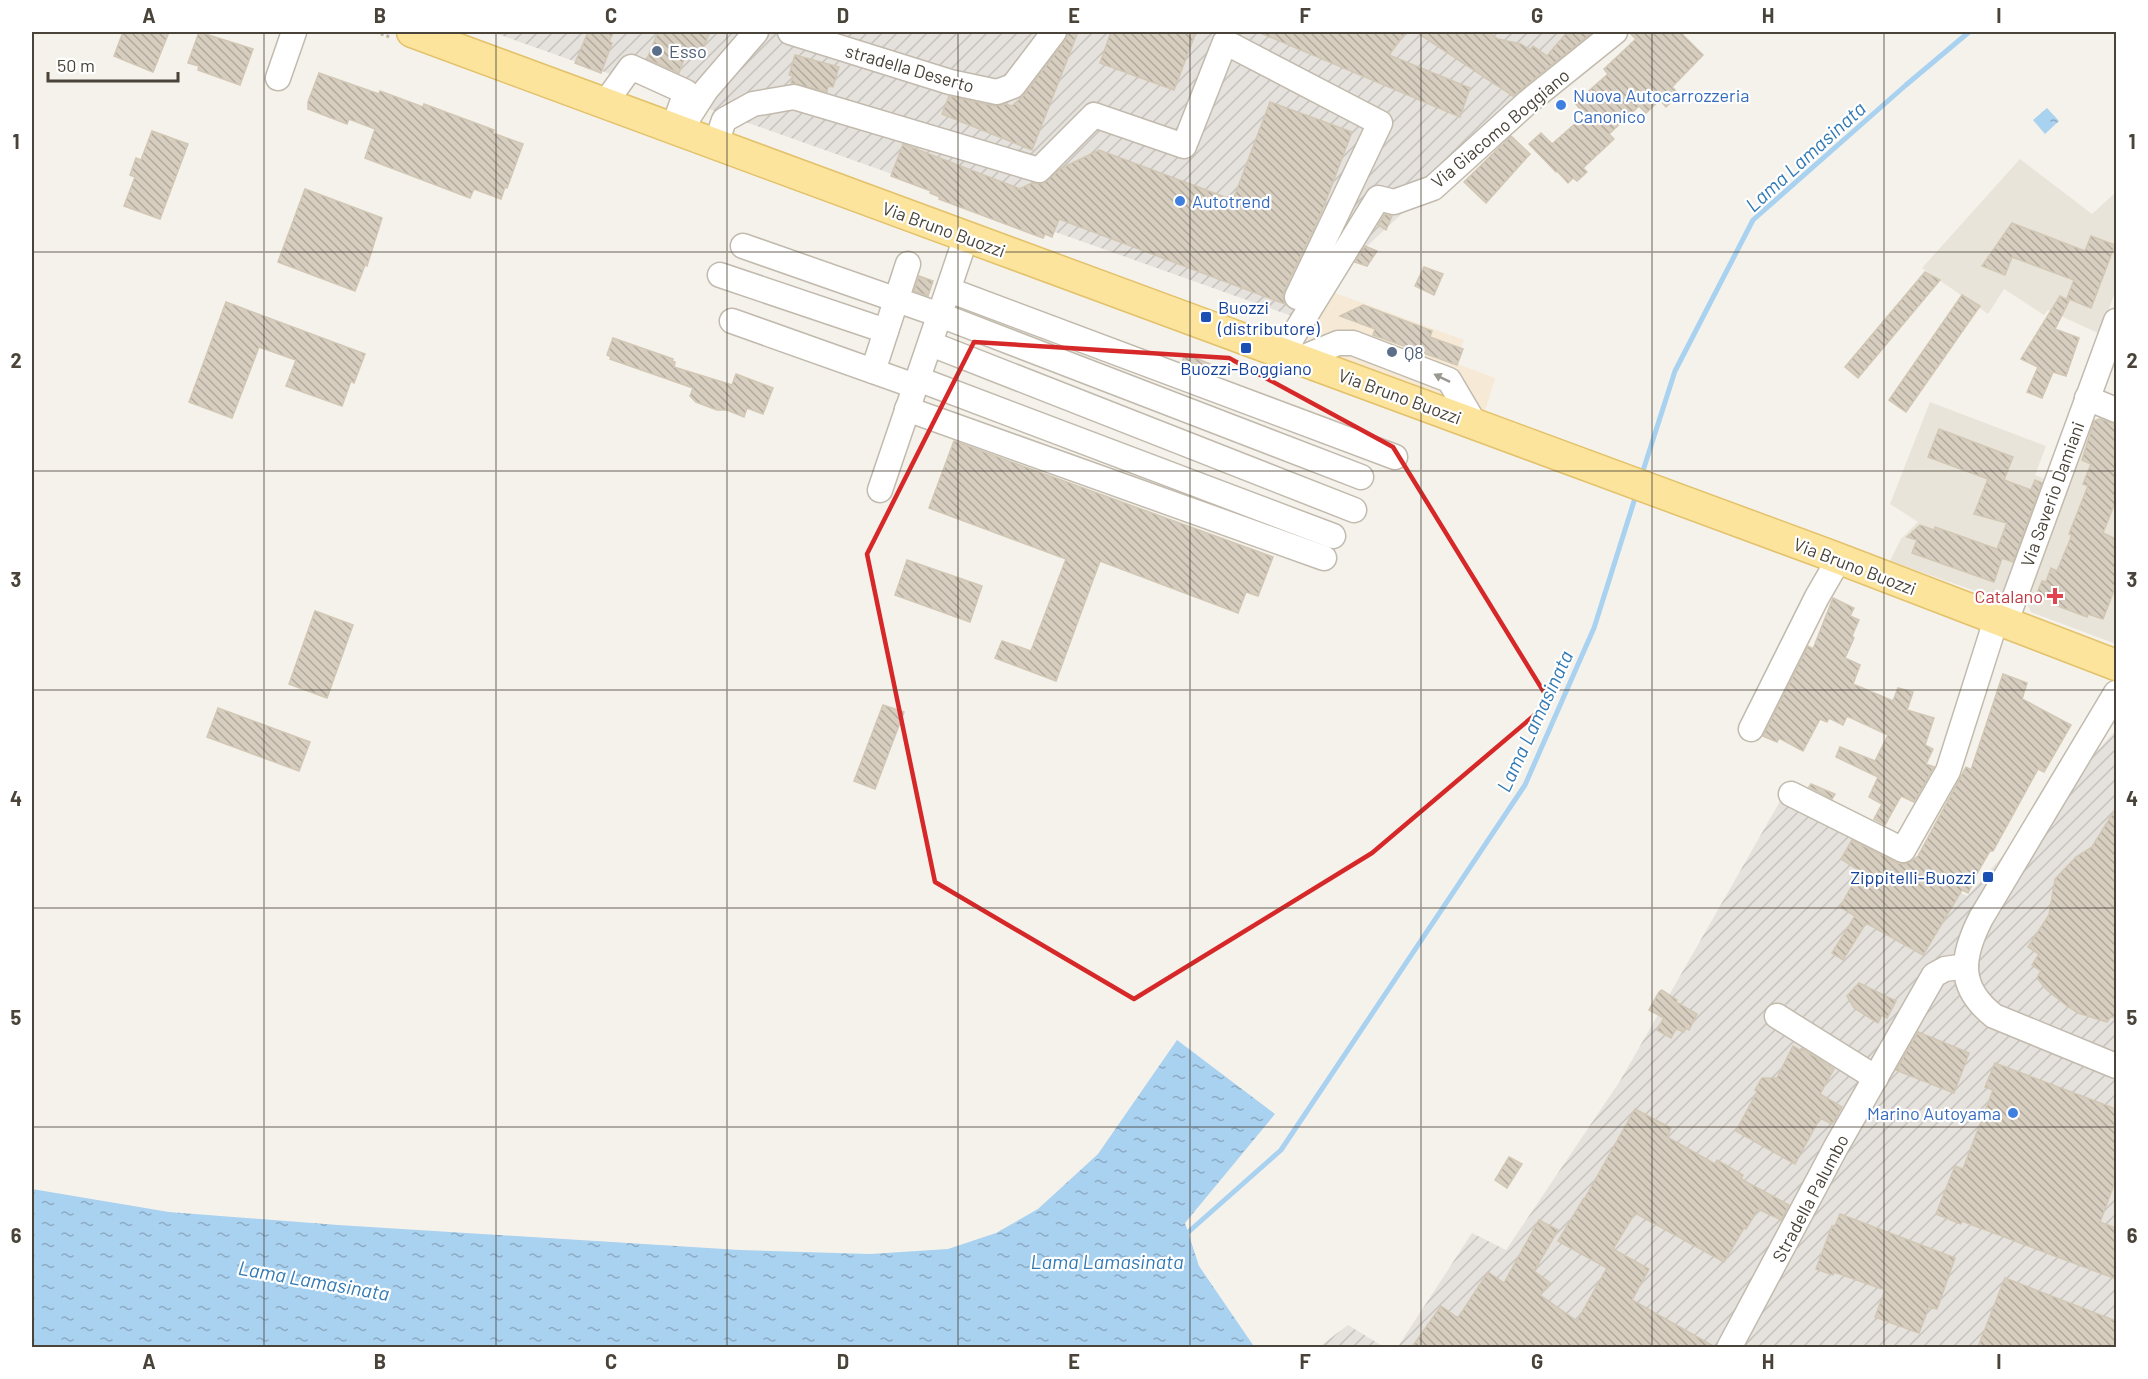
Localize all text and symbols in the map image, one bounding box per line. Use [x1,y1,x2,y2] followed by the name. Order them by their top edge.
[142,3,156,27] text: A
[374,3,386,27] text: B
[605,3,617,27] text: C
[837,3,849,27] text: D
[1068,3,1080,27] text: E
[1299,3,1311,27] text: F
[1531,3,1543,27] text: G
[1762,3,1774,27] text: H
[1996,3,2002,27] text: I
[843,39,977,97] street label: stradella Deserto
[669,40,707,62] place label: Esso
[650,44,664,58] marker: Esso
[48,45,178,83] scale bar
[57,54,95,76] text: 50 m
[1426,64,1574,192] street label: Via Giacomo Boggiano
[1573,84,1749,127] place label: Nuova Autocarrozzeria Canonico
[1740,96,1870,216] water label: Lama Lamasinata
[1554,98,1568,112] marker: Nuova Autocarrozzeria Canonico
[12,129,20,153] text: 1
[2128,129,2136,153] text: 1
[1192,190,1271,212] place label: Autotrend
[1173,194,1187,208] marker: Autotrend
[879,197,1009,261] street label: Via Bruno Buozzi
[1217,296,1320,339] place label: Buozzi (distributore)
[1199,310,1213,324] marker: Buozzi (distributore)
[1239,341,1253,355] marker: Buozzi-Boggiano
[1404,341,1424,363] place label: Q8
[1385,345,1399,359] marker: Q8
[10,348,22,372] text: 2
[2126,348,2138,372] text: 2
[1180,357,1312,379] place label: Buozzi-Boggiano
[1335,364,1465,428] street label: Via Bruno Buozzi
[1433,374,1450,383] one-way arrow
[2015,418,2089,570] street label: Via Saverio Damiani
[1791,533,1919,599] street label: Via Bruno Buozzi
[11,567,21,591] text: 3
[2127,567,2137,591] text: 3
[1975,585,2043,607] place label: Catalano
[2048,589,2062,603] marker: Catalano
[1491,647,1577,795] water label: Lama Lamasinata
[10,786,22,810] text: 4
[2126,786,2138,810] text: 4
[1850,866,1976,888] place label: Zippitelli-Buozzi
[1981,870,1995,884] marker: Zippitelli-Buozzi
[11,1005,22,1029] text: 5
[2127,1005,2138,1029] text: 5
[1867,1102,2001,1124] place label: Marino Autoyama
[2006,1106,2020,1120] marker: Marino Autoyama
[1767,1130,1853,1266] street label: Stradella Palumbo
[11,1223,22,1247] text: 6
[2127,1223,2138,1247] text: 6
[1030,1249,1184,1273] water label: Lama Lamasinata
[236,1255,392,1305] water label: Lama Lamasinata
[142,1349,156,1373] text: A
[374,1349,386,1373] text: B
[605,1349,617,1373] text: C
[837,1349,849,1373] text: D
[1068,1349,1080,1373] text: E
[1299,1349,1311,1373] text: F
[1531,1349,1543,1373] text: G
[1762,1349,1774,1373] text: H
[1996,1349,2002,1373] text: I

